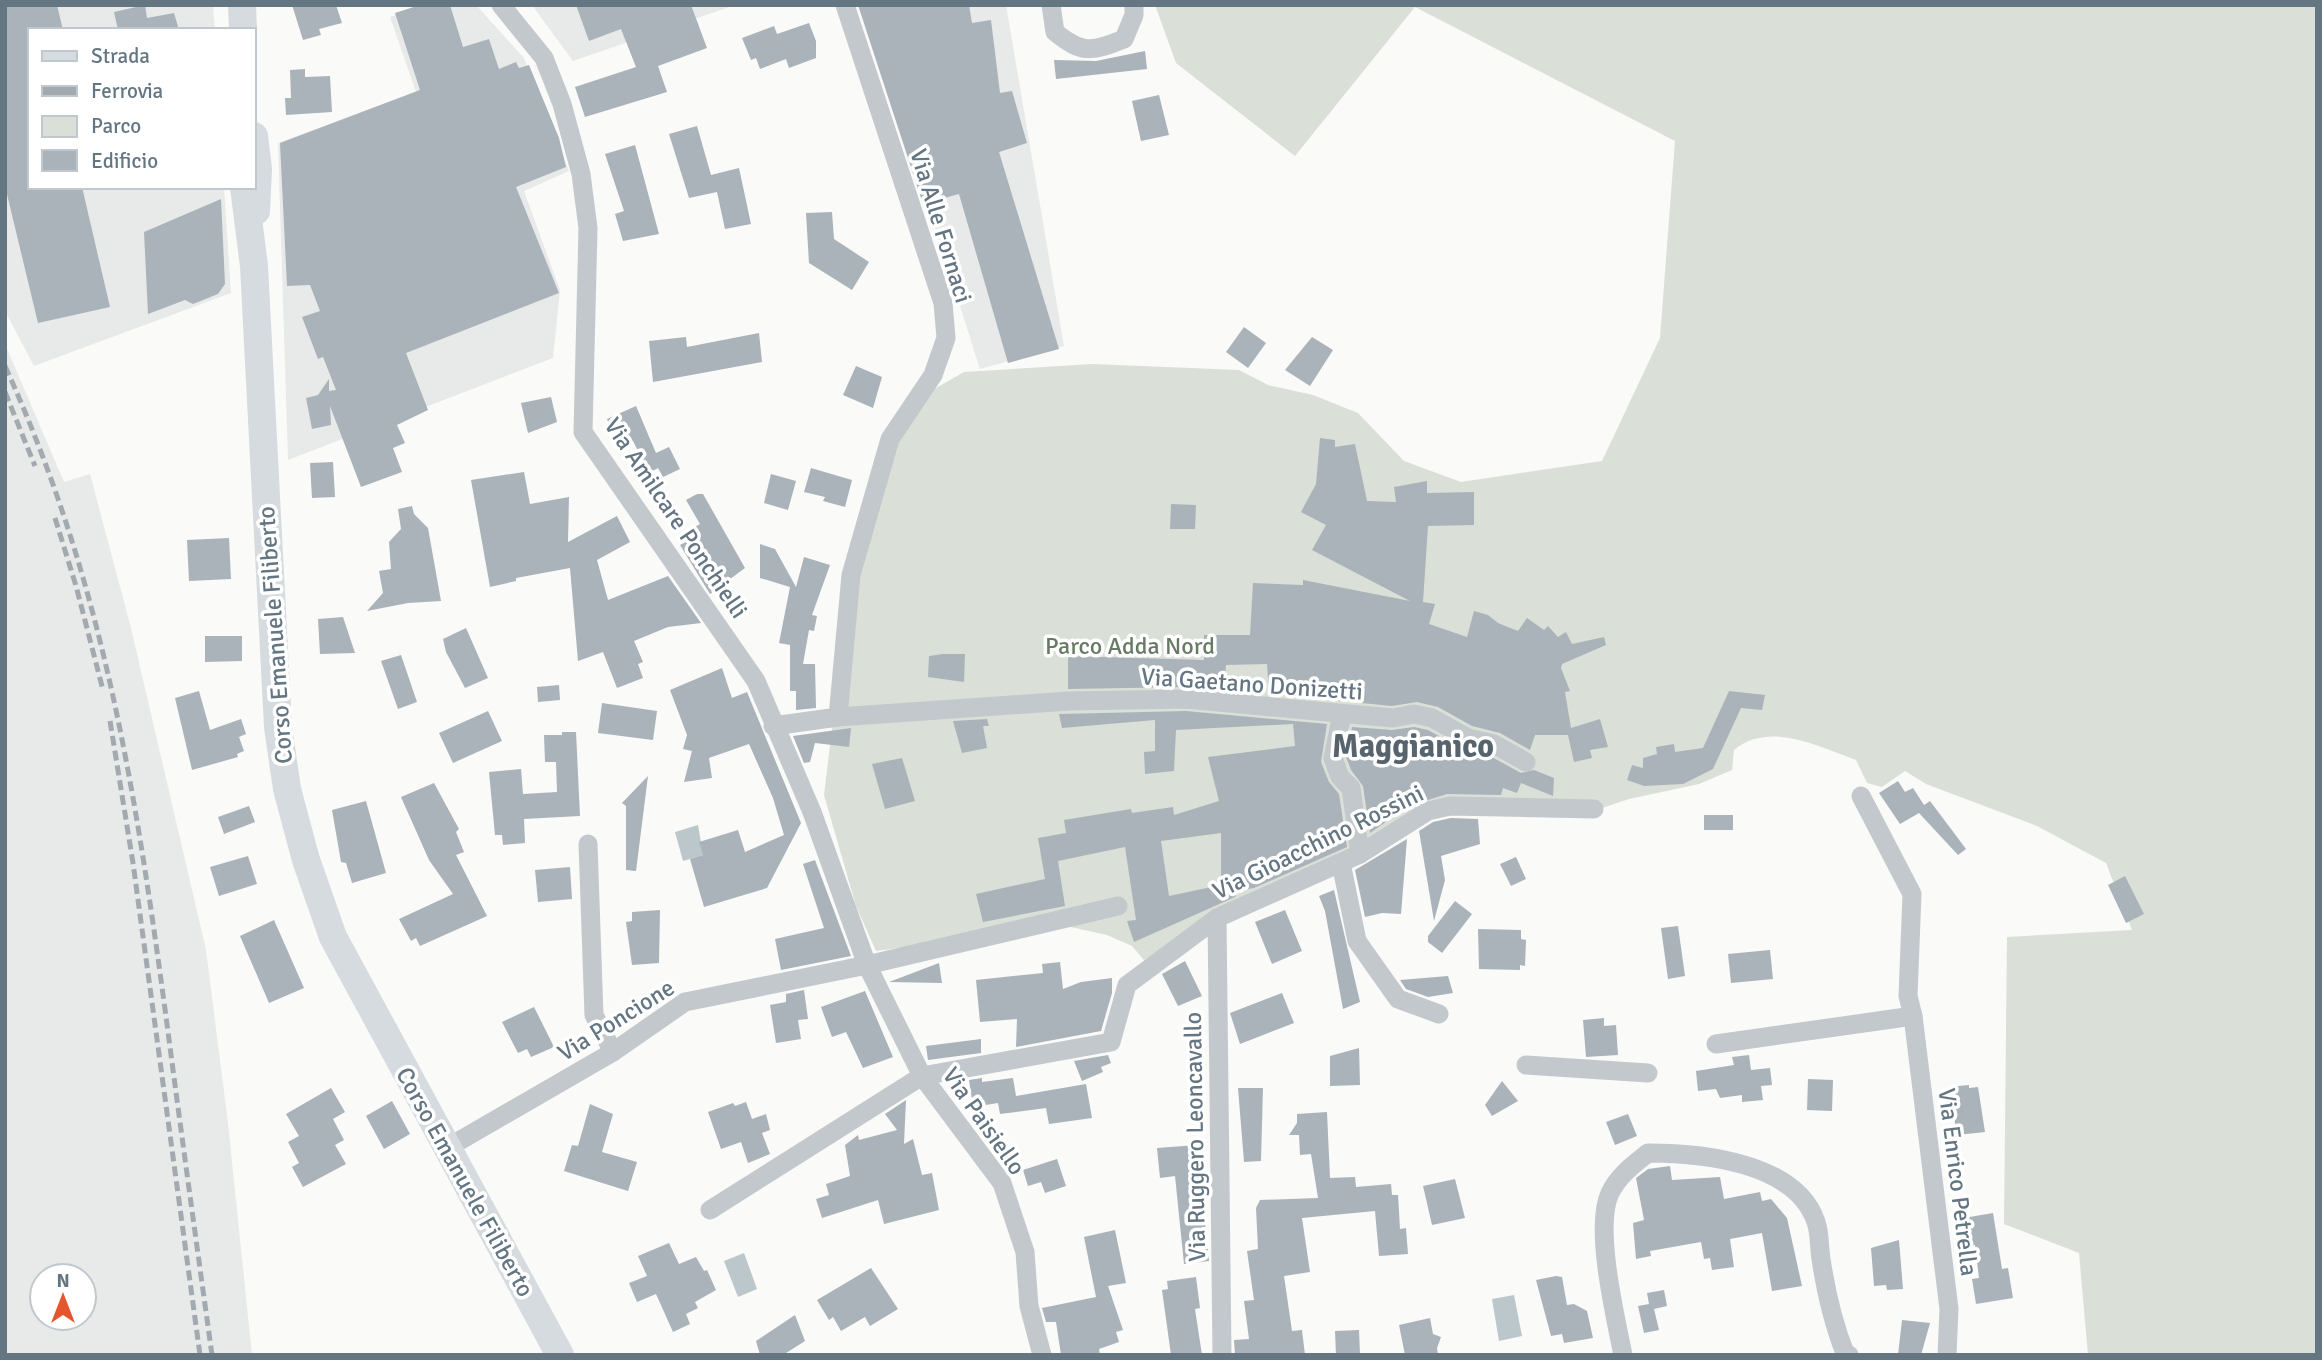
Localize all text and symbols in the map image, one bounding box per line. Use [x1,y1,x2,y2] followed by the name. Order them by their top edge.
[28,28,256,189] legend
[91,43,150,69] text: Strada
[91,78,163,104] text: Ferrovia
[91,113,141,139] text: Parco
[903,145,979,307] street label: Via Alle Fornaci
[91,148,158,174] text: Edificio
[598,412,754,624] street label: Via Amilcare Ponchielli
[251,505,299,765] street label: Corso Emanuele Filiberto
[1045,631,1215,661] park label: Parco Adda Nord
[1140,661,1364,707] street label: Via Gaetano Donizetti
[1332,727,1494,766] district label: Maggianico
[1208,778,1428,906] street label: Via Gioacchino Rossini
[552,972,680,1068] street label: Via Poncione
[1178,1012,1212,1262] street label: Via Ruggero Leoncavallo
[936,1061,1032,1181] street label: Via Paisiello
[389,1062,541,1302] street label: Corso Emanuele Filiberto
[1932,1086,1984,1278] street label: Via Enrico Petrella
[28,1262,98,1332] north arrow
[56,1269,70,1293] text: N

